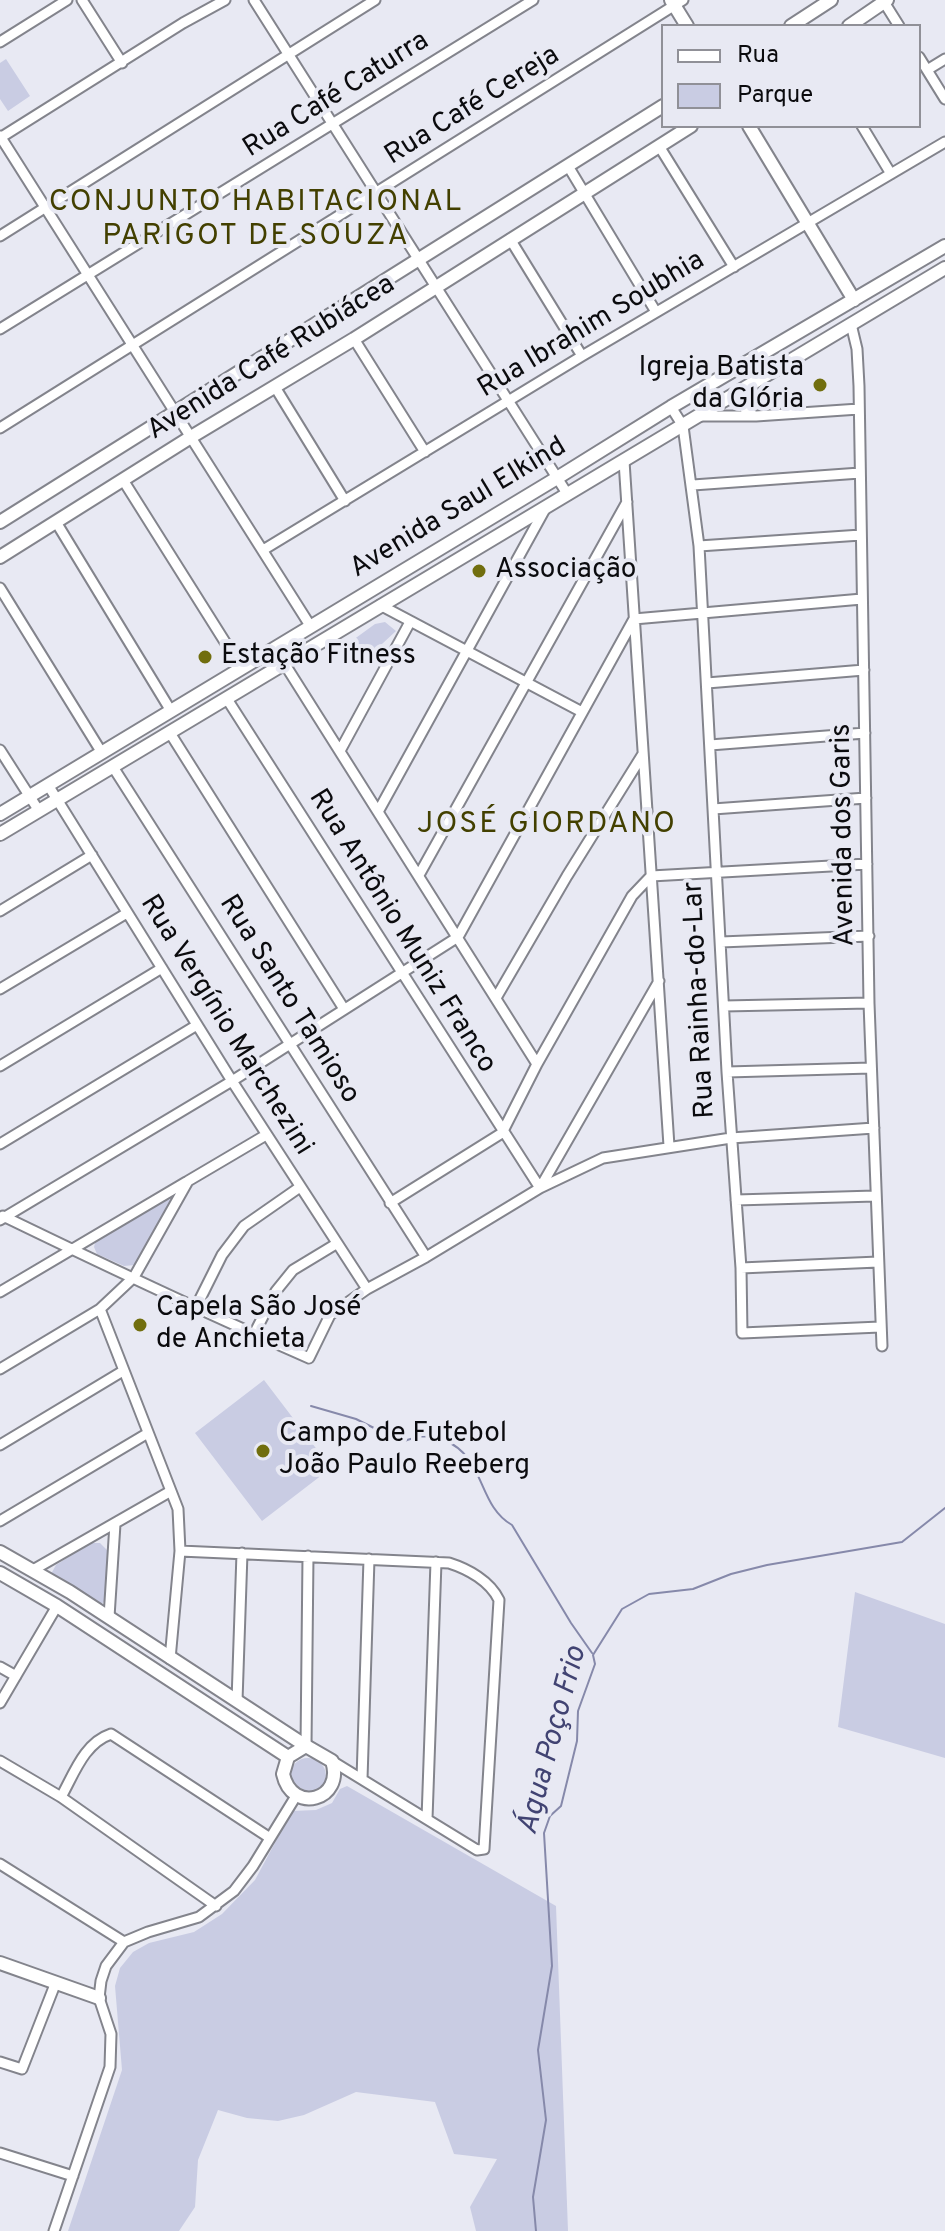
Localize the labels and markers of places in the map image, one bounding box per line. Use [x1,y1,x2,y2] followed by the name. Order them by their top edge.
[638,352,804,418] place label: Igreja Batista da Glória
[811,376,829,394] marker: Igreja Batista da Glória
[495,554,636,588] place label: Associação
[470,562,488,580] marker: Associação
[221,640,416,674] place label: Estação Fitness
[196,648,214,666] marker: Estação Fitness
[156,1292,361,1358] place label: Capela São José de Anchieta
[131,1316,149,1334] marker: Capela São José de Anchieta
[279,1418,530,1484] place label: Campo de Futebol João Paulo Reeberg
[254,1442,272,1460] marker: Campo de Futebol João Paulo Reeberg

